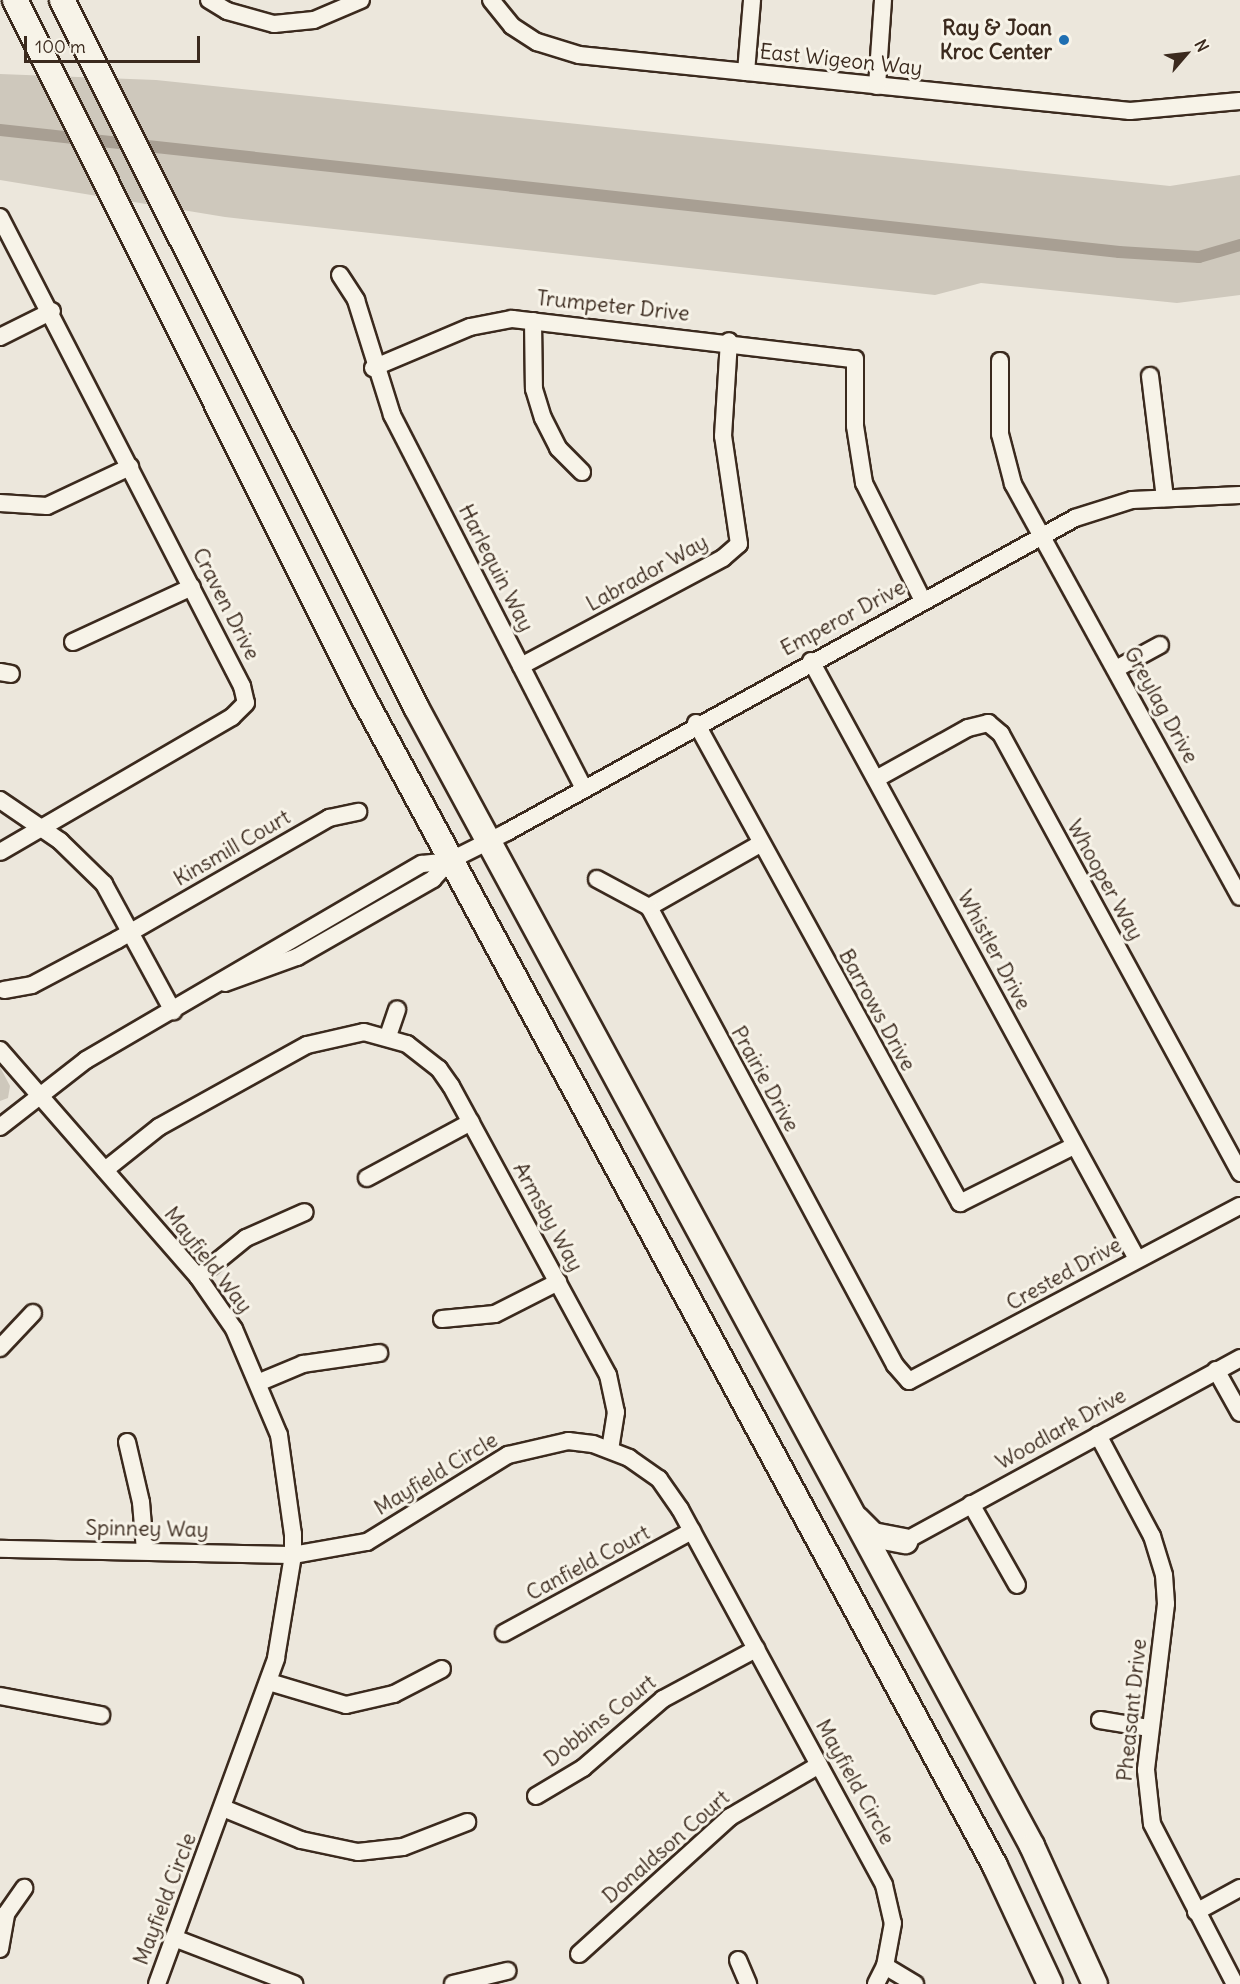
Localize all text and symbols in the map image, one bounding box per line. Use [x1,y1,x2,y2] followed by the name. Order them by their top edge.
[940,15,1052,65] place label: Ray & Joan Kroc Center
[27,24,202,62] scale bar
[1156,24,1216,84] north arrow
[1057,33,1071,47] marker: Ray & Joan Kroc Center
[35,35,86,58] text: 100 m
[1190,36,1213,55] text: N
[758,39,924,81] street label: East Wigeon Way
[535,285,691,327] street label: Trumpeter Drive
[453,500,539,636] street label: Harlequin Way
[582,529,712,617] street label: Labrador Way
[187,544,265,664] street label: Craven Drive
[776,575,910,661] street label: Emperor Drive
[1119,642,1203,768] street label: Greylag Drive
[169,805,295,891] street label: Kinsmill Court
[1062,815,1148,945] street label: Whooper Way
[952,886,1036,1014] street label: Whistler Drive
[833,945,921,1075] street label: Barrows Drive
[726,1022,804,1136] street label: Prairie Drive
[508,1158,588,1276] street label: Armsby Way
[159,1202,257,1318] street label: Mayfield Way
[1002,1232,1126,1316] street label: Crested Drive
[992,1383,1130,1475] street label: Woodlark Drive
[370,1427,502,1521] street label: Mayfield Circle
[85,1515,209,1543] street label: Spinney Way
[522,1520,654,1606] street label: Canfield Court
[1112,1637,1152,1783] street label: Pheasant Drive
[539,1670,661,1772] street label: Dobbins Court
[810,1715,900,1849] street label: Mayfield Circle
[597,1785,735,1909] street label: Donaldson Court
[128,1829,202,1969] street label: Mayfield Circle

